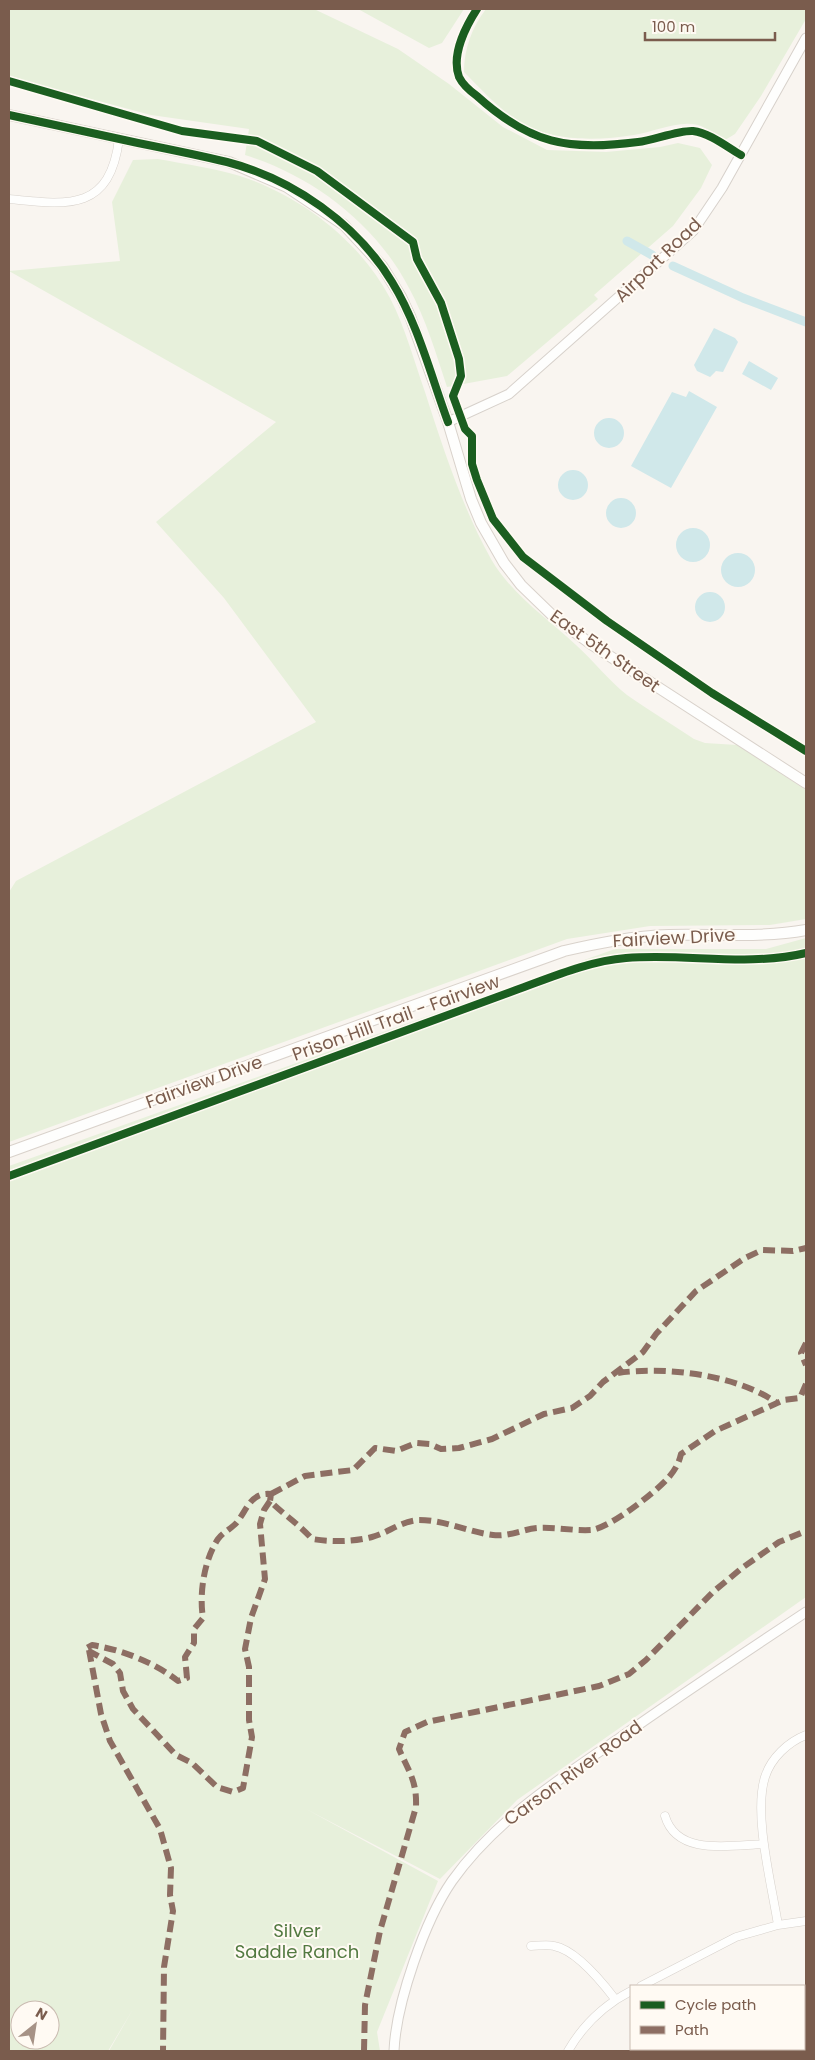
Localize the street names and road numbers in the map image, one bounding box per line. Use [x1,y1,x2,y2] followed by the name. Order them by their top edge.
[609,212,707,307] street label: Airport Road
[545,603,665,698] street label: East 5th Street
[612,922,736,953] street label: Fairview Drive
[289,968,503,1067] street label: Prison Hill Trail - Fairview
[142,1049,266,1114] street label: Fairview Drive
[499,1714,647,1831] street label: Carson River Road

